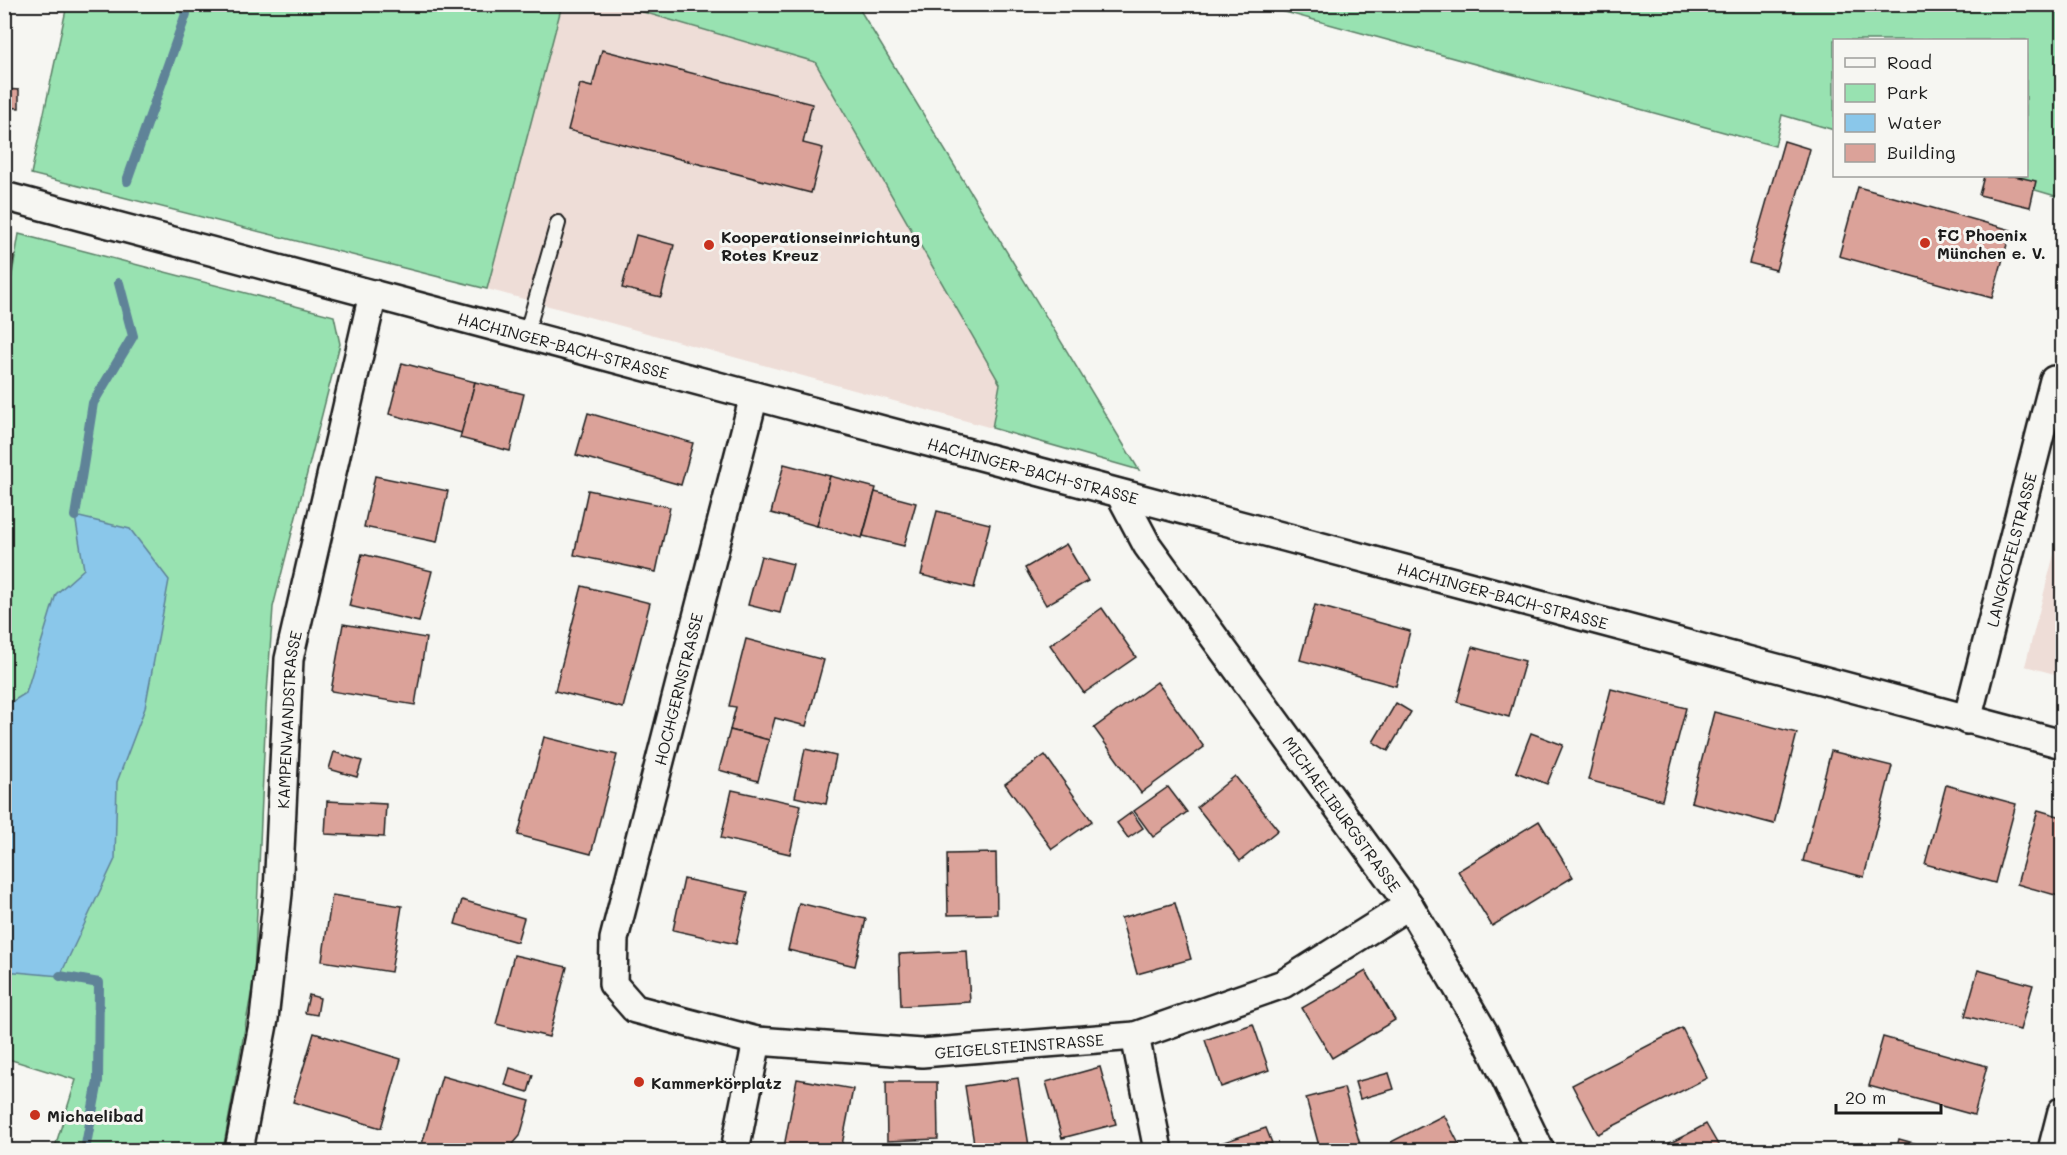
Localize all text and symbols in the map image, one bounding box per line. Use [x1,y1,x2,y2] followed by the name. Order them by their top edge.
[1833,39,2028,177] legend
[1887,50,1932,74] text: Road
[1887,80,1928,104] text: Park
[1887,110,1942,134] text: Water
[1887,140,1955,164] text: Building
[1937,224,2046,263] place label: FC Phoenix München e. V.
[721,226,920,265] place label: Kooperationseinrichtung Rotes Kreuz
[1918,236,1932,250] marker: FC Phoenix München e. V.
[702,238,716,252] marker: Kooperationseinrichtung Rotes Kreuz
[456,307,671,383] street label: HACHINGER-BACH-STRASSE
[925,432,1141,508] street label: HACHINGER-BACH-STRASSE
[1981,470,2040,629] street label: LANGKOFELSTRASSE
[1395,557,1611,633] street label: HACHINGER-BACH-STRASSE
[649,611,707,767] street label: HOCHGERNSTRASSE
[271,628,306,809] street label: KAMPENWANDSTRASSE
[1279,732,1406,896] street label: MICHAELIBURGSTRASSE
[934,1028,1105,1062] street label: GEIGELSTEINSTRASSE
[651,1072,782,1093] place label: Kammerkörplatz
[632,1075,646,1089] marker: Kammerkörplatz
[1836,1077,1941,1115] scale bar
[1845,1085,1886,1109] text: 20 m
[47,1105,143,1126] place label: Michaelibad
[28,1108,42,1122] marker: Michaelibad

